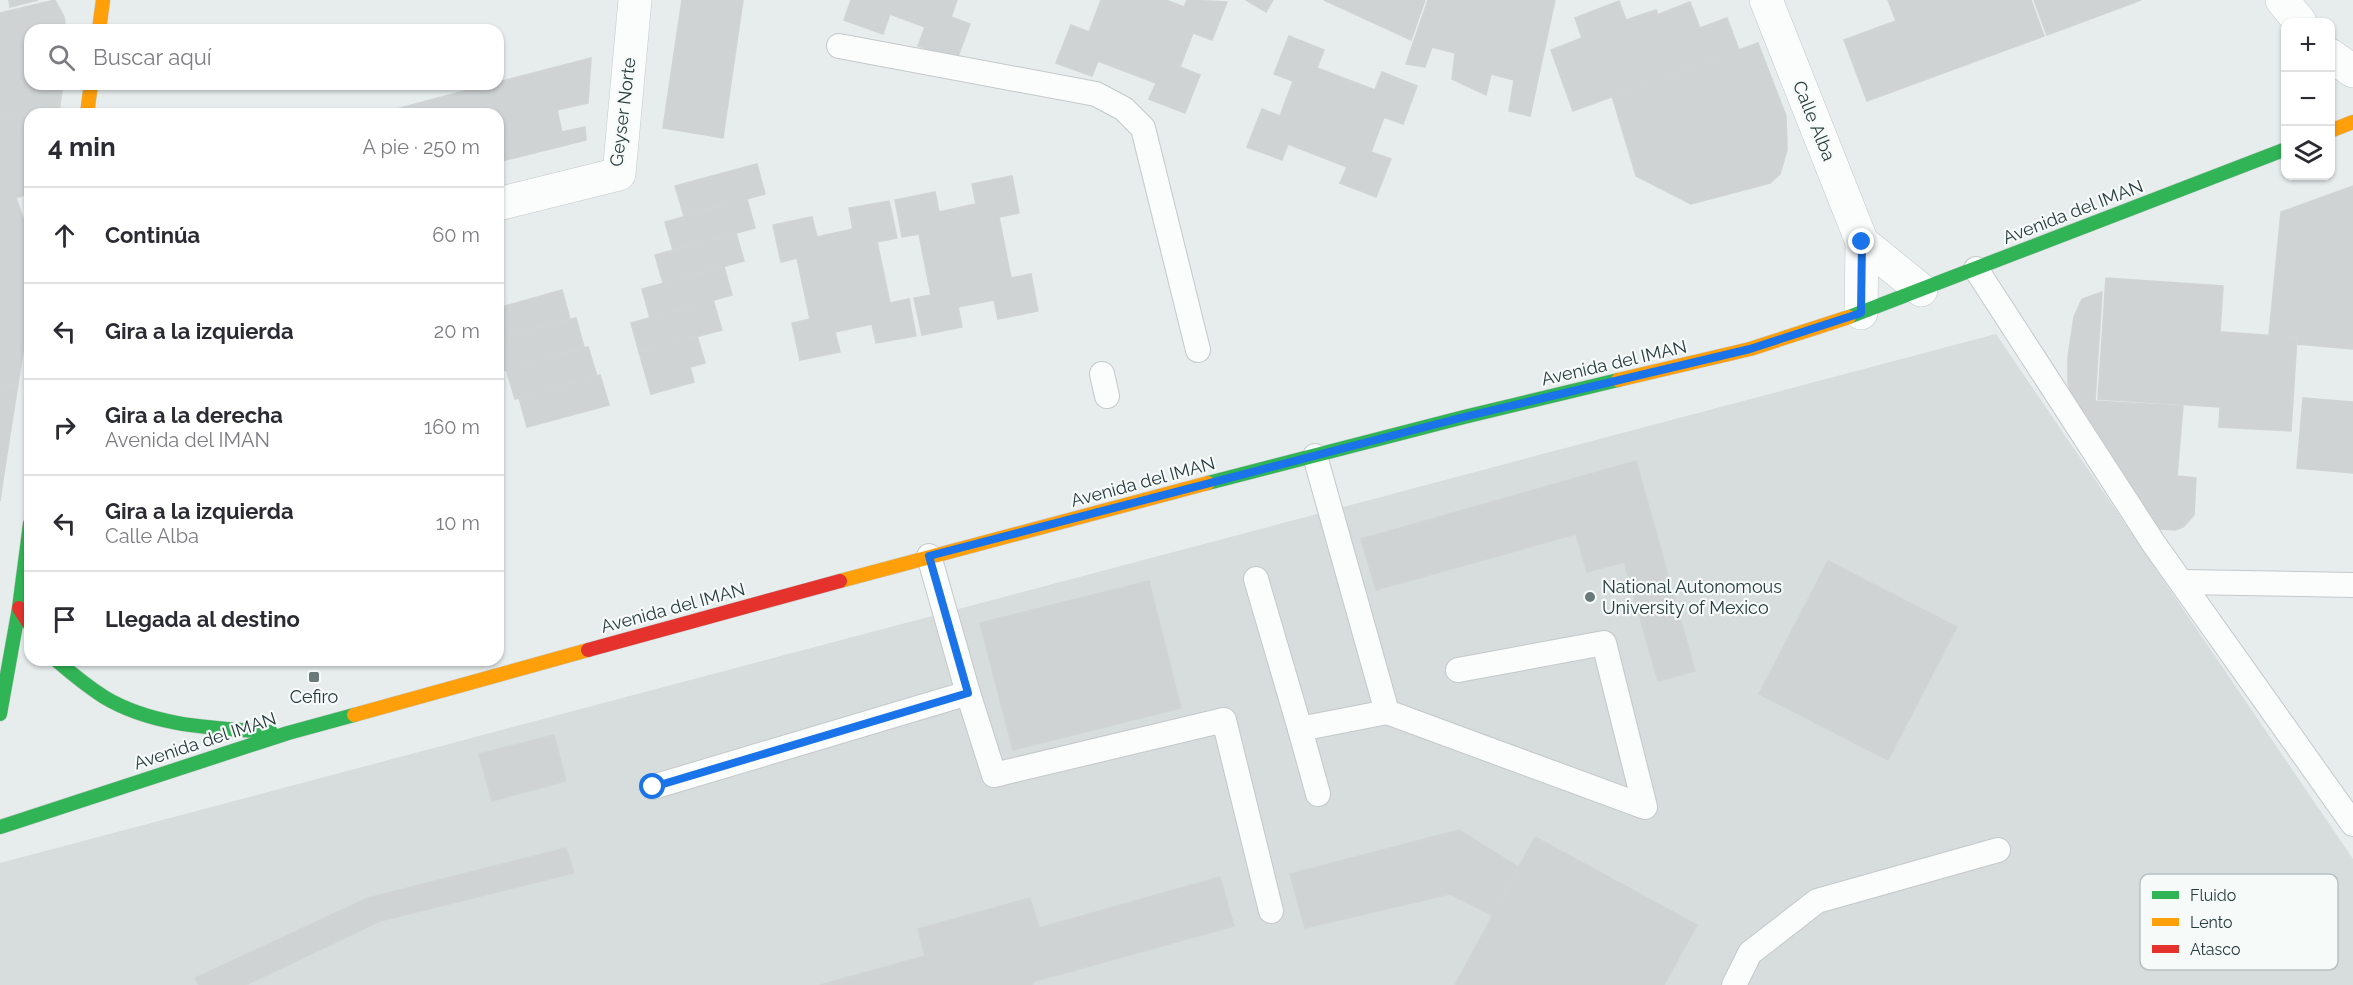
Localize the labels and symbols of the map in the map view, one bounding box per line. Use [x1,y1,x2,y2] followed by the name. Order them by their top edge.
[605,56,640,168] street label: Geyser Norte
[1789,78,1840,164] street label: Calle Alba
[2000,175,2146,248] street label: Avenida del IMAN
[1848,228,1874,254] route end
[1539,336,1689,389] street label: Avenida del IMAN
[1068,452,1217,511] street label: Avenida del IMAN
[1602,576,1782,618] place label: National Autonomous University of Mexico
[598,578,747,637] street label: Avenida del IMAN
[1583,590,1597,604] marker: National Autonomous University of Mexico
[307,670,321,684] marker: Cefiro
[290,686,339,707] place label: Cefiro
[131,708,279,773] street label: Avenida del IMAN
[639,773,665,799] route start
[2140,874,2338,970] legend
[2190,886,2236,905] text: Fluido
[2190,913,2233,932] text: Lento
[2190,940,2241,959] text: Atasco

